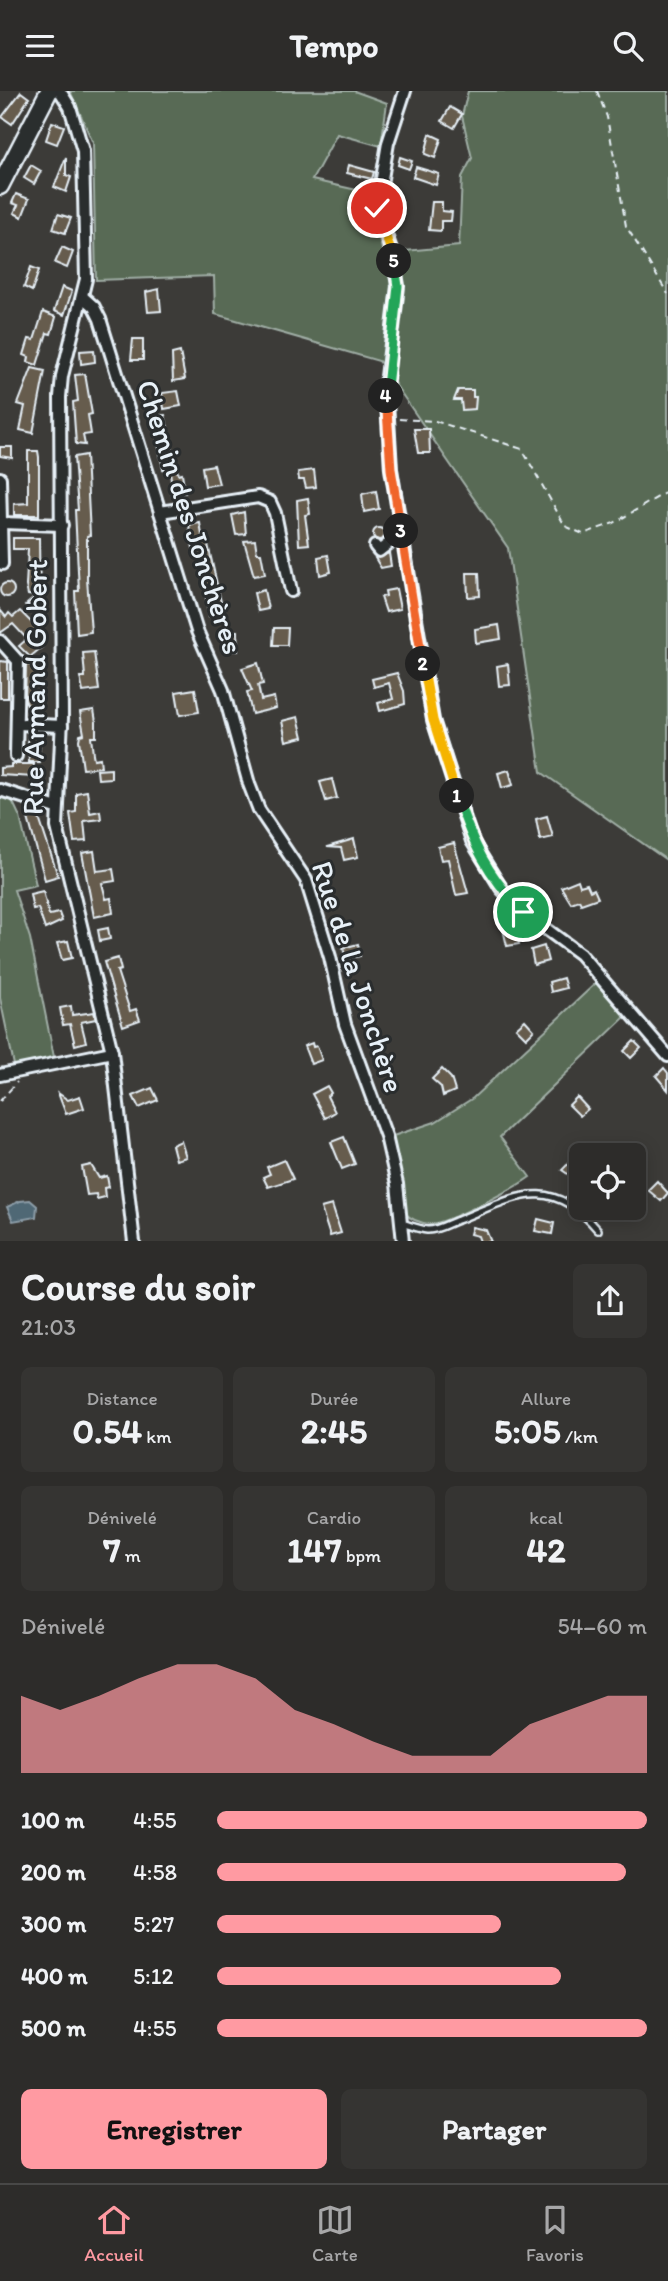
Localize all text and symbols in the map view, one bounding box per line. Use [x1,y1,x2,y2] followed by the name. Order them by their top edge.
[21,27,59,65] icon: menu
[290,27,379,65] text: Tempo
[609,27,647,65] icon: search
[347,178,407,238] pin
[358,189,396,227] icon: check
[376,243,412,279] pin: 5
[389,249,398,272] text: 5
[129,375,252,659] street label: Chemin des Jonchères
[368,379,404,413] pin: 4
[380,384,391,407] text: 4
[384,513,418,549] pin: 3
[395,519,406,542] text: 3
[14,559,55,815] street label: Rue Armand Gobert
[406,647,440,681] pin: 2
[418,652,428,675] text: 2
[440,779,475,813] pin: 1
[452,784,461,807] text: 1
[304,856,413,1097] street label: Rue de la Jonchère
[493,882,553,942] pin
[504,893,542,931] icon: arrive
[569,1143,646,1220] map controls
[569,1143,646,1220] button: locate
[21,1264,255,1310] text: Course du soir
[573,1264,647,1338] button: share
[21,1313,76,1341] text: 21:03
[86,1387,158,1410] text: Distance
[310,1387,358,1410] text: Durée
[521,1387,571,1410] text: Allure
[73,1410,142,1452] text: 0.54
[301,1410,367,1452] text: 2:45
[494,1410,561,1452] text: 5:05
[142,1425,172,1448] text: km
[561,1425,598,1448] text: /km
[87,1506,157,1529] text: Dénivelé
[307,1506,361,1529] text: Cardio
[529,1506,563,1529] text: kcal
[103,1529,121,1571] text: 7
[287,1529,342,1571] text: 147
[526,1529,566,1571] text: 42
[121,1544,141,1567] text: m
[342,1544,381,1567] text: bpm
[21,1612,105,1640] text: Dénivelé
[557,1612,647,1640] text: 54–60 m
[21,1806,85,1834] text: 100 m
[133,1806,177,1834] text: 4:55
[21,1858,86,1886] text: 200 m
[133,1858,177,1886] text: 4:58
[21,1910,86,1938] text: 300 m
[133,1910,174,1938] text: 5:27
[21,1962,88,1990] text: 400 m
[133,1962,173,1990] text: 5:12
[21,2014,86,2042] text: 500 m
[133,2014,177,2042] text: 4:55
[21,2089,327,2169] button: Enregistrer
[341,2089,647,2169] button: Partager
[84,2201,144,2266] tab: Accueil
[312,2201,358,2266] tab: Carte
[526,2201,584,2266] tab: Favoris

